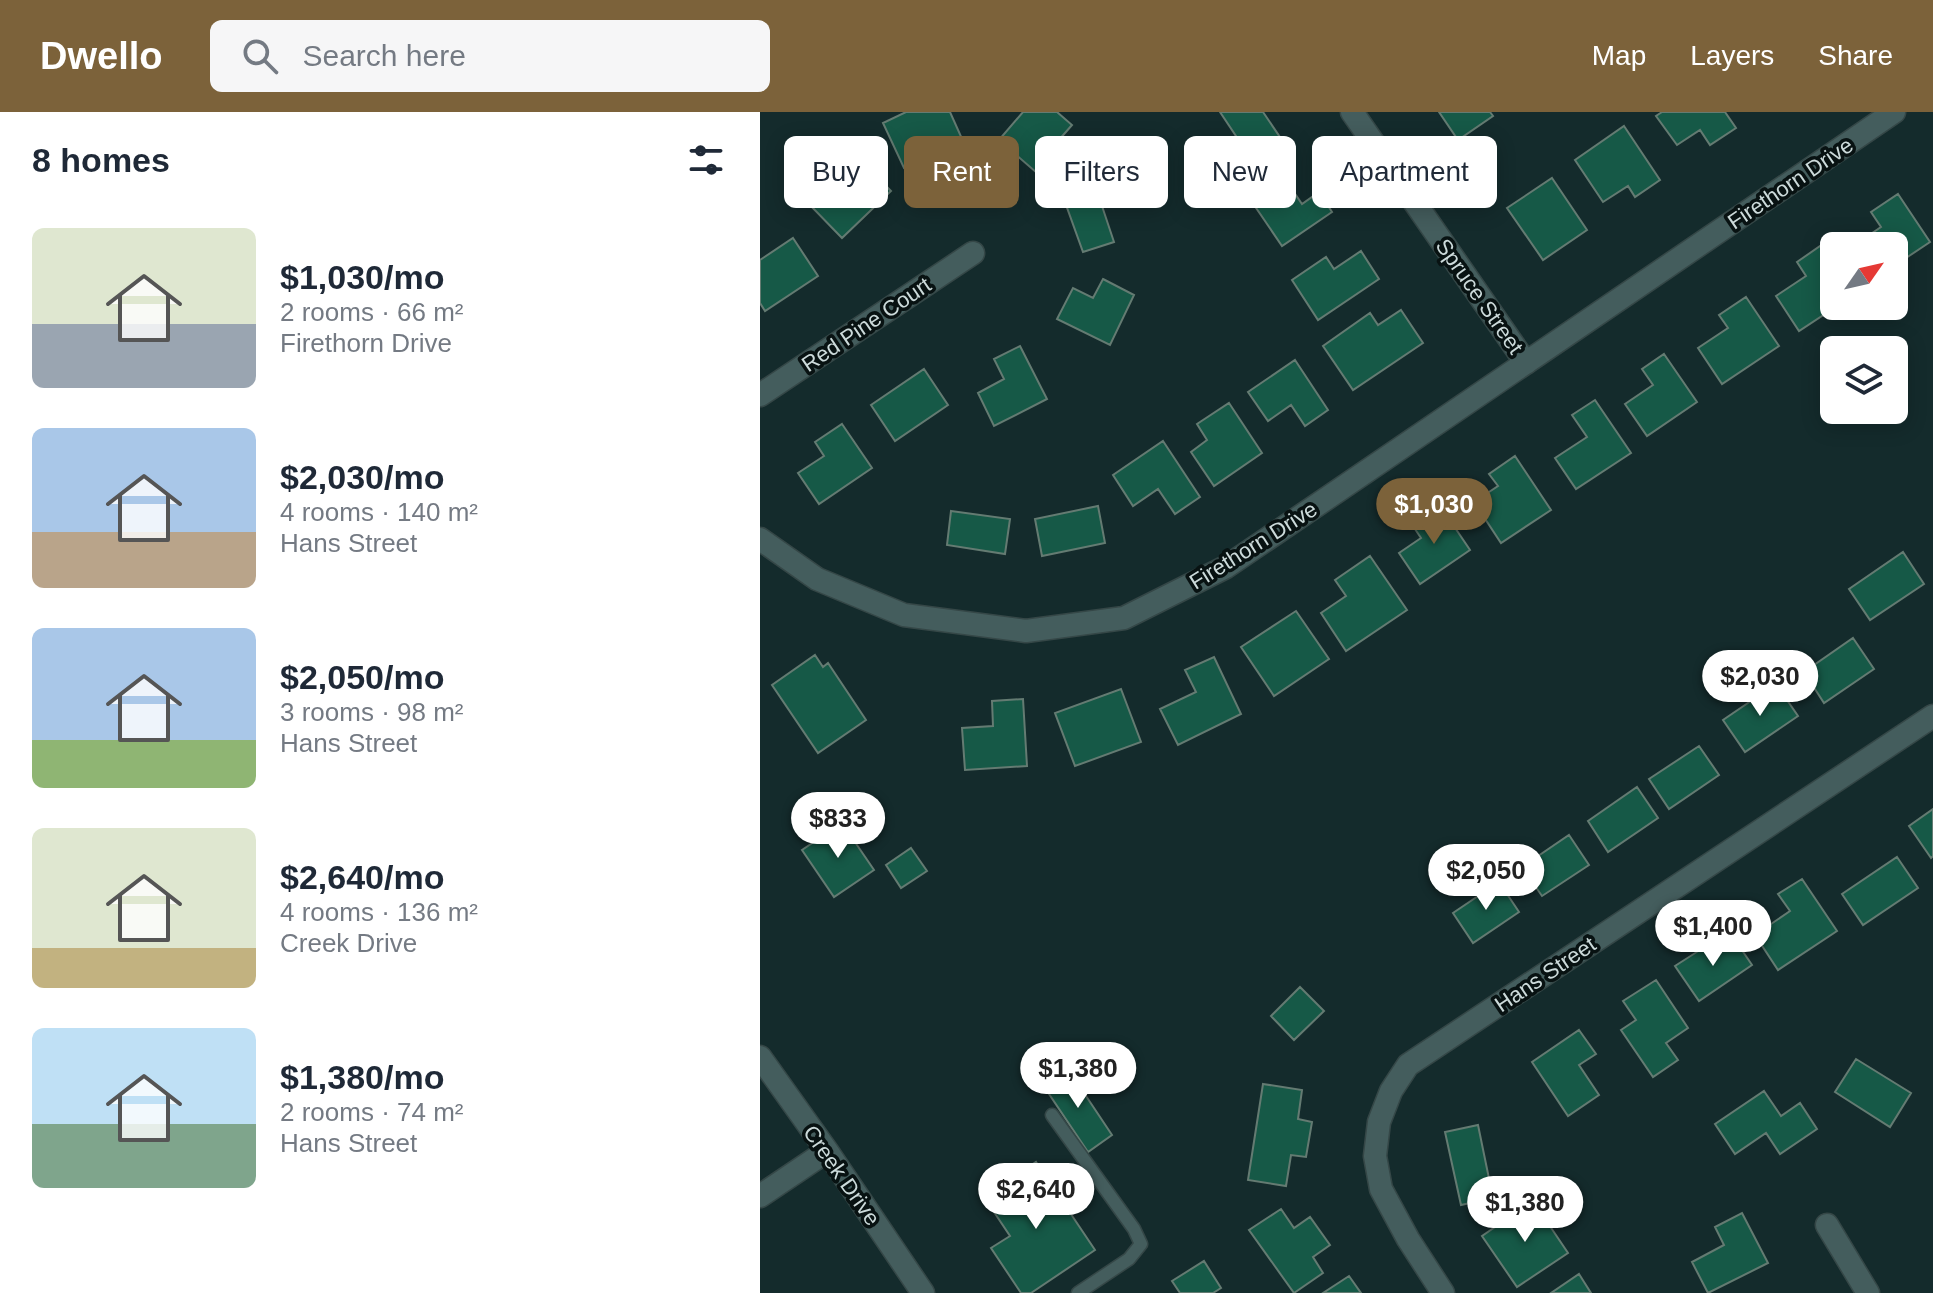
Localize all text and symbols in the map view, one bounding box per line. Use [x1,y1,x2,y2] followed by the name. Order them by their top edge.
[210,20,770,92] search box
[238,34,282,78] icon: search
[40,35,162,77] text: Dwello
[302,39,466,72] text: Search here
[1592,40,1646,71] text: Map
[1690,40,1774,71] text: Layers
[1818,40,1893,71] text: Share
[1723,132,1858,234] street label: Firethorn Drive
[784,136,888,208] chip: Buy
[904,136,1019,208] chip: Rent
[1035,136,1168,208] chip: Filters
[1184,136,1296,208] chip: New
[1312,136,1497,208] chip: Apartment
[684,138,728,182] icon: filters
[32,141,170,179] text: 8 homes
[1820,232,1908,320] north arrow
[1820,232,1908,424] map controls
[1431,234,1528,359] street label: Spruce Street
[280,258,444,296] text: $1,030/mo
[96,260,192,356] icon: home
[797,272,936,377] street label: Red Pine Court
[280,297,464,327] text: 2 rooms · 66 m²
[280,328,452,358] text: Firethorn Drive
[1820,336,1908,424] button: layers
[280,458,444,496] text: $2,030/mo
[96,460,192,556] icon: home
[1369,478,1499,546] pin: $1,030
[1394,489,1474,519] text: $1,030
[1185,496,1322,595] street label: Firethorn Drive
[280,497,478,527] text: 4 rooms · 140 m²
[280,528,417,558] text: Hans Street
[1695,650,1825,718] pin: $2,030
[280,658,444,696] text: $2,050/mo
[96,660,192,756] icon: home
[1720,661,1800,691] text: $2,030
[280,697,464,727] text: 3 rooms · 98 m²
[280,728,417,758] text: Hans Street
[791,792,885,860] pin: $833
[809,803,867,833] text: $833
[1421,844,1551,912] pin: $2,050
[1446,855,1526,885] text: $2,050
[280,858,444,896] text: $2,640/mo
[96,860,192,956] icon: home
[280,897,478,927] text: 4 rooms · 136 m²
[1648,900,1778,968] pin: $1,400
[1673,911,1753,941] text: $1,400
[280,928,417,958] text: Creek Drive
[1490,932,1600,1017] street label: Hans Street
[1013,1042,1143,1110] pin: $1,380
[1038,1053,1118,1083] text: $1,380
[280,1058,444,1096] text: $1,380/mo
[96,1060,192,1156] icon: home
[280,1097,464,1127] text: 2 rooms · 74 m²
[798,1121,885,1230] street label: Creek Drive
[280,1128,417,1158] text: Hans Street
[971,1163,1101,1231] pin: $2,640
[996,1174,1076,1204] text: $2,640
[1460,1176,1590,1244] pin: $1,380
[1485,1187,1565,1217] text: $1,380

